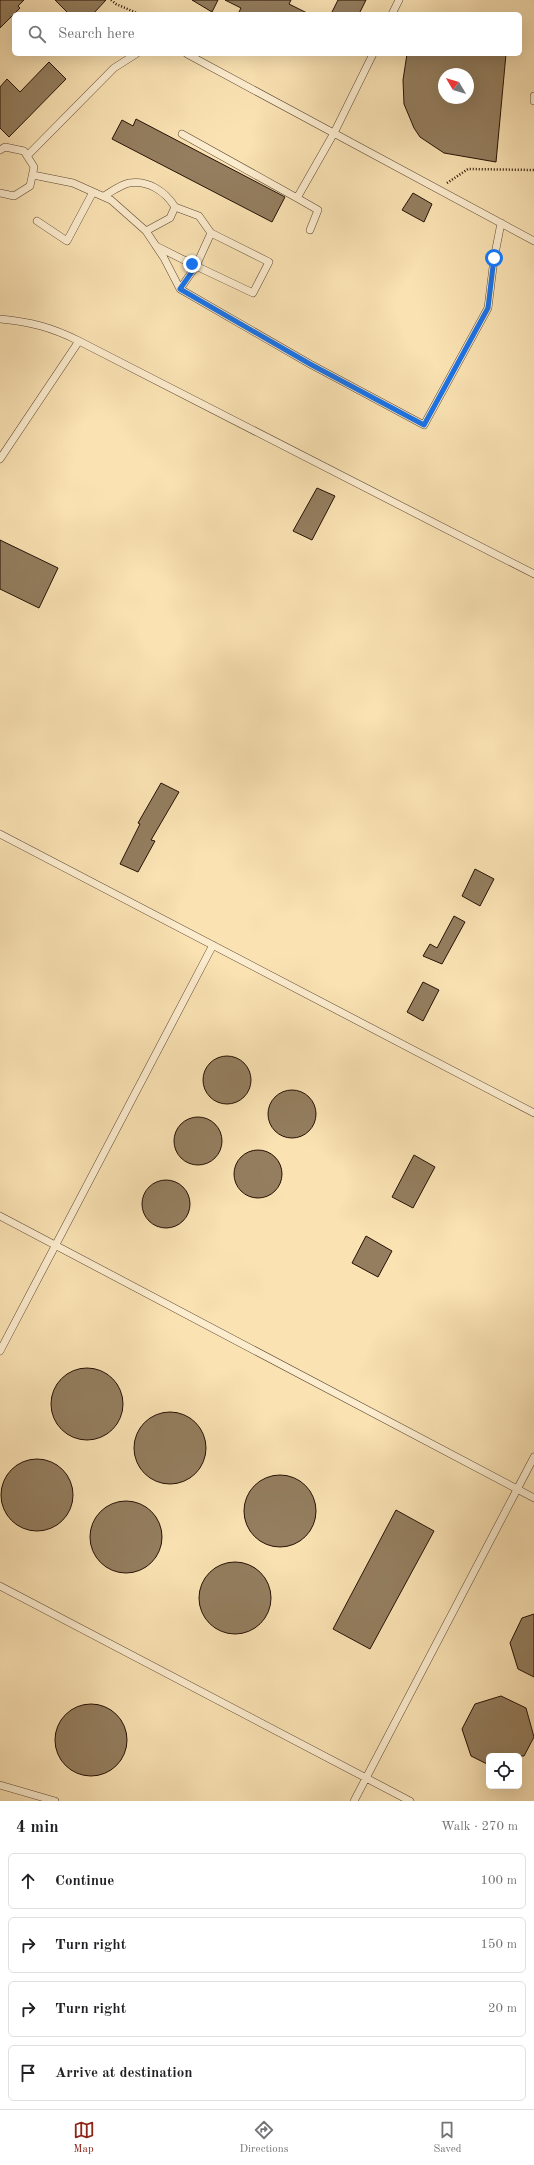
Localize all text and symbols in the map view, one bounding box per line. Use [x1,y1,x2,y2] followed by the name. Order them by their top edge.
[12,12,522,56] search box
[26,23,48,45] icon: search
[58,27,135,42] text: Search here
[438,68,474,104] north arrow
[485,249,503,267] route start
[183,255,201,273] route end
[486,1753,522,1789] map controls
[486,1753,522,1789] button: locate
[16,1819,59,1836] text: 4 min
[441,1820,518,1833] text: Walk · 270 m
[17,1870,39,1892] icon: ahead
[55,1874,114,1889] text: Continue
[480,1874,517,1887] text: 100 m
[17,1934,39,1956] icon: right
[55,1938,126,1953] text: Turn right
[480,1938,517,1951] text: 150 m
[17,1998,39,2020] icon: right
[55,2002,126,2017] text: Turn right
[488,2002,517,2015] text: 20 m
[17,2062,39,2084] icon: arrive
[55,2066,193,2081] text: Arrive at destination
[73,2119,95,2157] tab: Map
[240,2119,288,2157] tab: Directions
[433,2119,461,2157] tab: Saved

